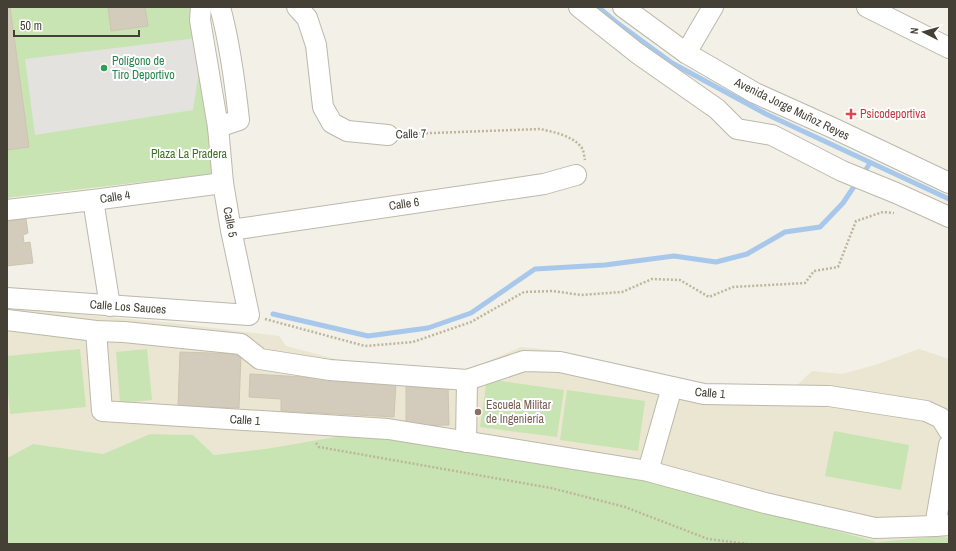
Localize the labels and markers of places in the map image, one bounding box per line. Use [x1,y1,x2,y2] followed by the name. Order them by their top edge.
[112,53,175,83] place label: Polígono de Tiro Deportivo
[99,63,109,73] marker: Polígono de Tiro Deportivo
[860,106,926,122] place label: Psicodeportiva
[845,108,857,120] marker: Psicodeportiva
[486,397,552,427] place label: Escuela Militar de Ingeniería
[473,407,483,417] marker: Escuela Militar de Ingeniería

